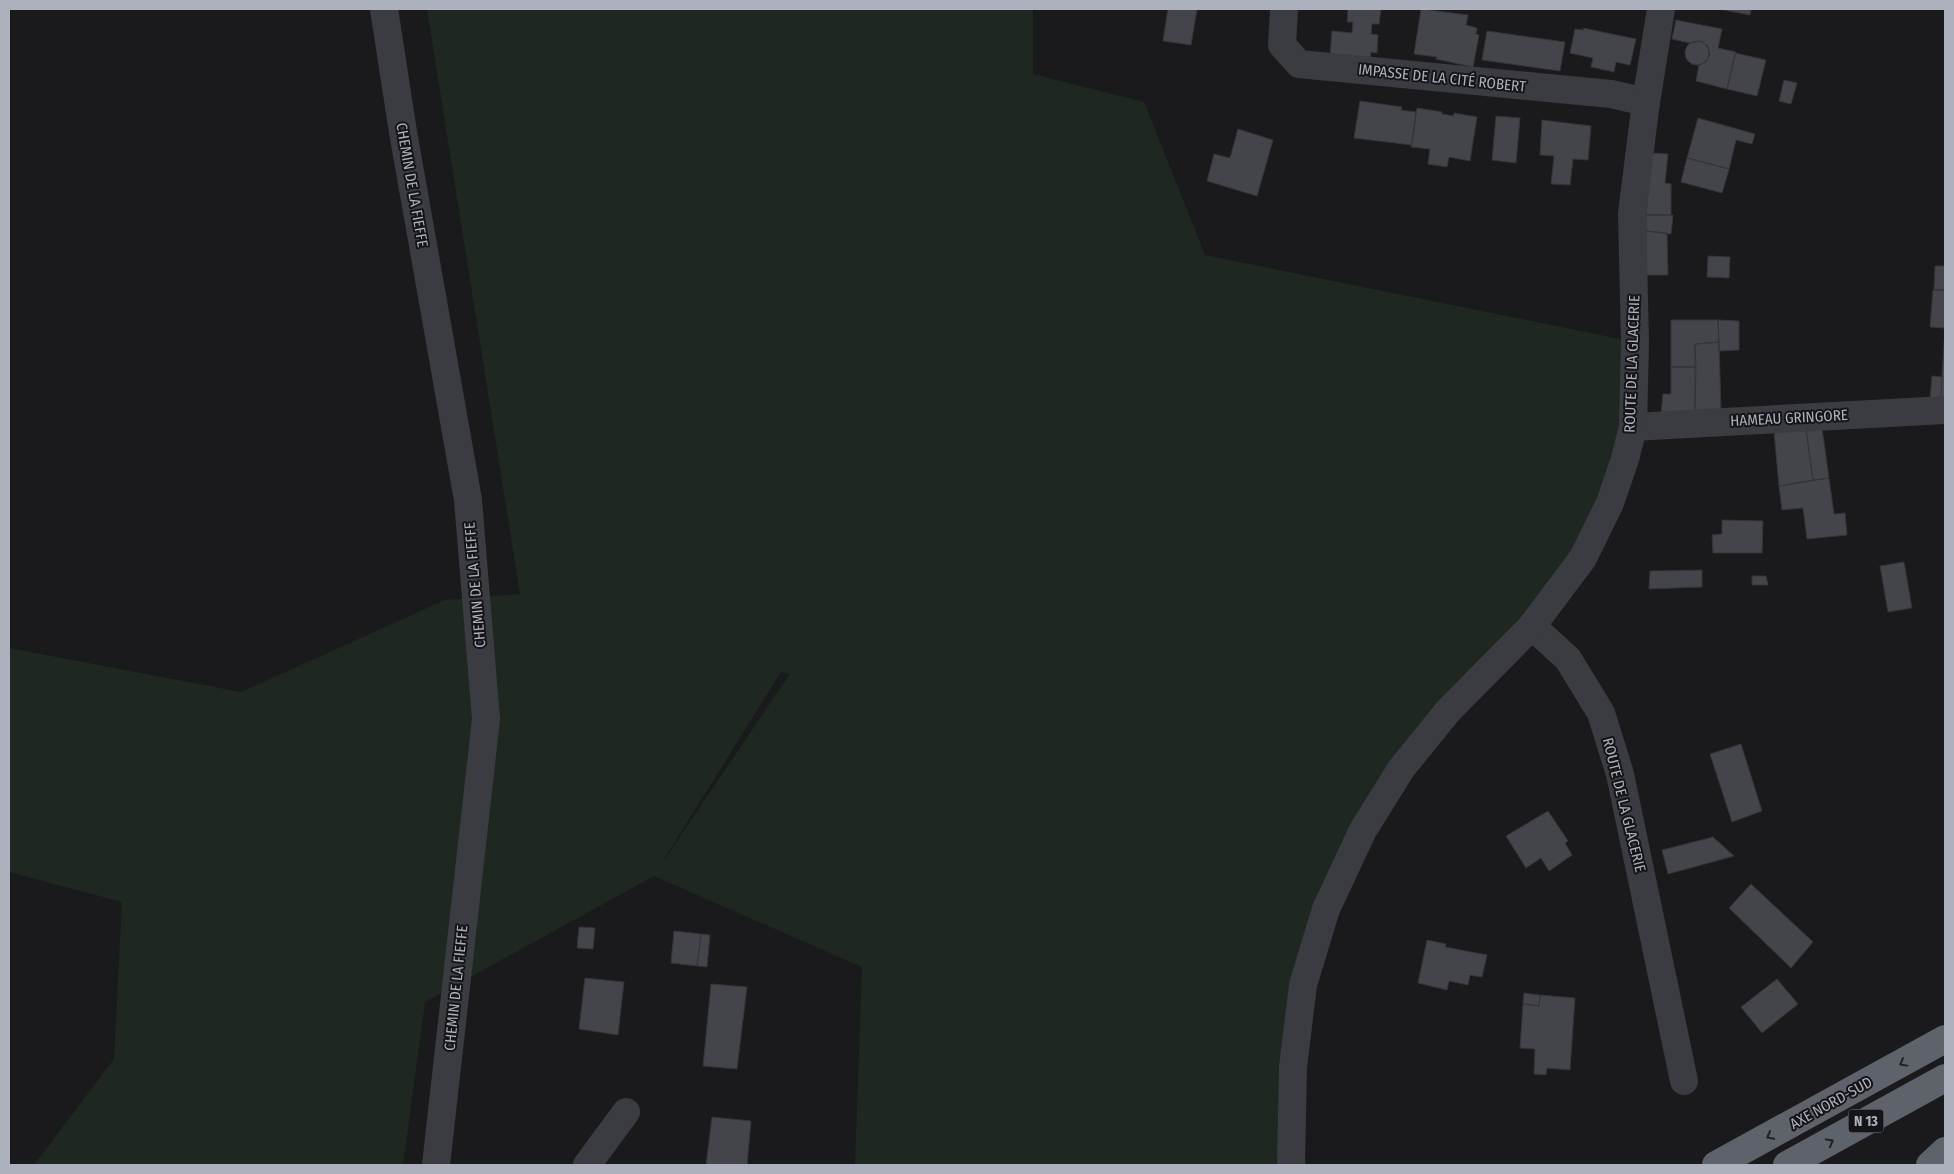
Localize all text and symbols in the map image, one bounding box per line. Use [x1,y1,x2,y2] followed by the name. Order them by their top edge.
[1357,60,1527,96] street label: IMPASSE DE LA CITÉ ROBERT
[392,121,432,249] street label: CHEMIN DE LA FIEFFE
[1621,295,1643,433] street label: ROUTE DE LA GLACERIE
[1730,406,1848,430] street label: HAMEAU GRINGORE
[461,521,489,649] street label: CHEMIN DE LA FIEFFE
[1599,736,1649,874] street label: ROUTE DE LA GLACERIE
[440,924,472,1052] street label: CHEMIN DE LA FIEFFE
[1899,1056,1908,1066] one-way arrow
[1787,1073,1875,1133] street label: AXE NORD-SUD
[1848,1110,1884,1132] road number: N 13
[1766,1130,1775,1140] one-way arrow
[1824,1138,1833,1148] one-way arrow

